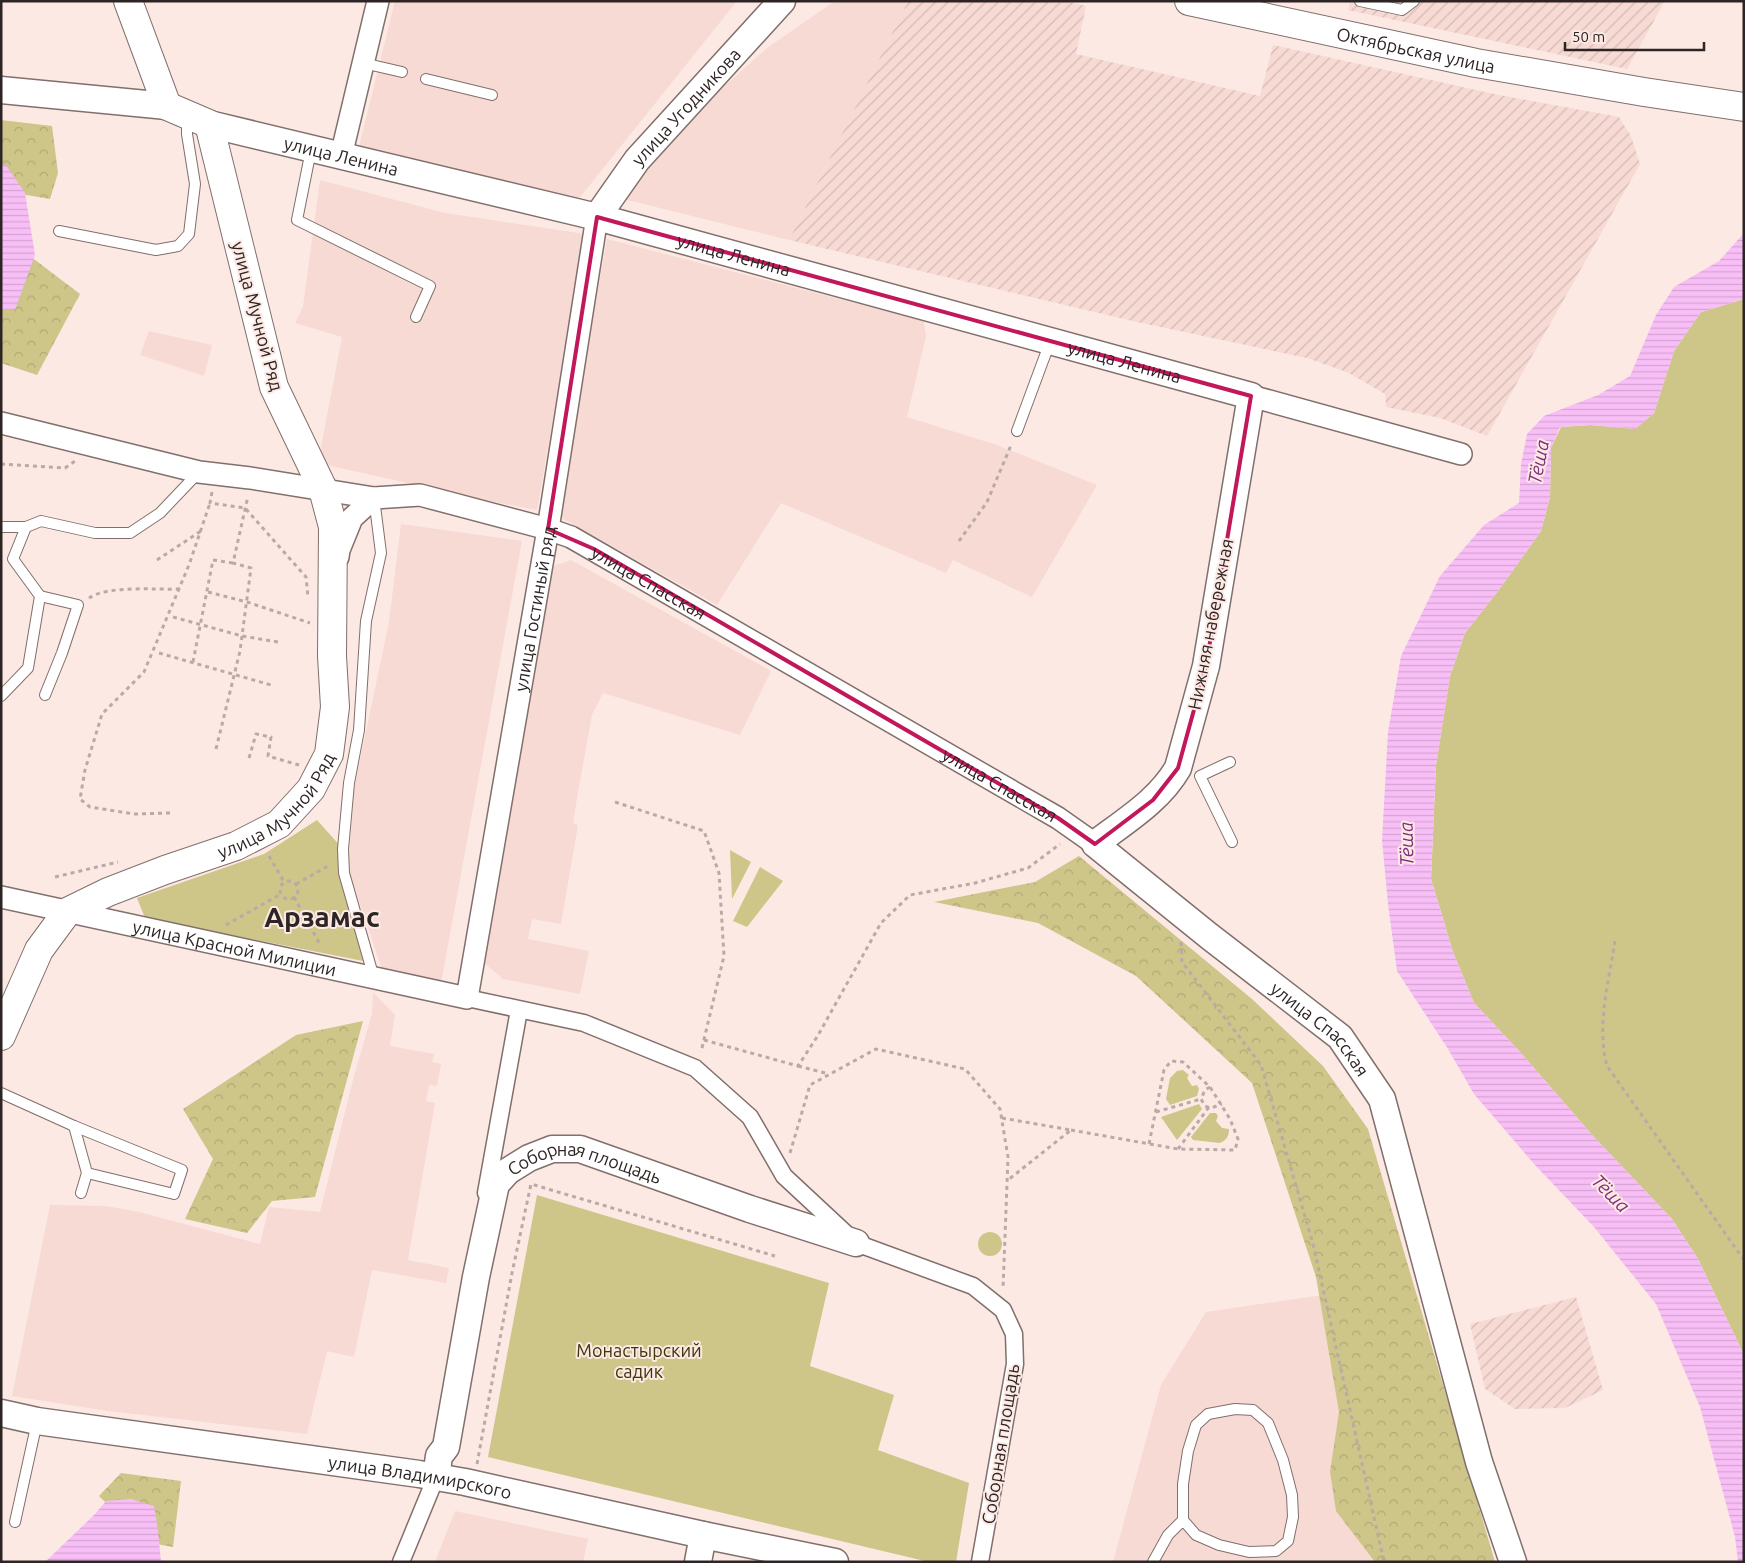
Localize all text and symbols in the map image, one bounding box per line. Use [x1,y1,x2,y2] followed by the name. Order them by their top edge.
[1565,20,1704,52] scale bar
[1335,23,1496,76] street label: Октябрьская улица
[1572,28,1605,45] text: 50 m
[627,44,744,169] street label: улица Угодникова
[282,132,400,179] street label: улица Ленина
[675,229,793,280] street label: улица Ленина
[228,239,288,393] street label: улица Мучной Ряд
[1066,336,1184,386] street label: улица Ленина
[1523,438,1553,486] water label: Тёша
[510,524,558,693] street label: улица Гостиный ряд
[1184,537,1236,711] street label: Нижняя набережная
[588,541,710,623] street label: улица Спасская
[939,744,1061,825] street label: улица Спасская
[215,749,338,862] street label: улица Мучной Ряд
[1395,822,1417,866] water label: Тёша
[264,901,380,932] district label: Арзамас
[131,916,338,979] street label: улица Красной Милиции
[1267,978,1373,1080] street label: улица Спасская
[504,1138,664,1187] text: Соборная площадь
[504,1167,666,1191] street label: Соборная площадь
[1587,1169,1635,1217] water label: Тёша
[576,1340,702,1381] park label: Монастырский садик
[977,1362,1023,1526] street label: Соборная площадь
[327,1452,514,1502] street label: улица Владимирского

